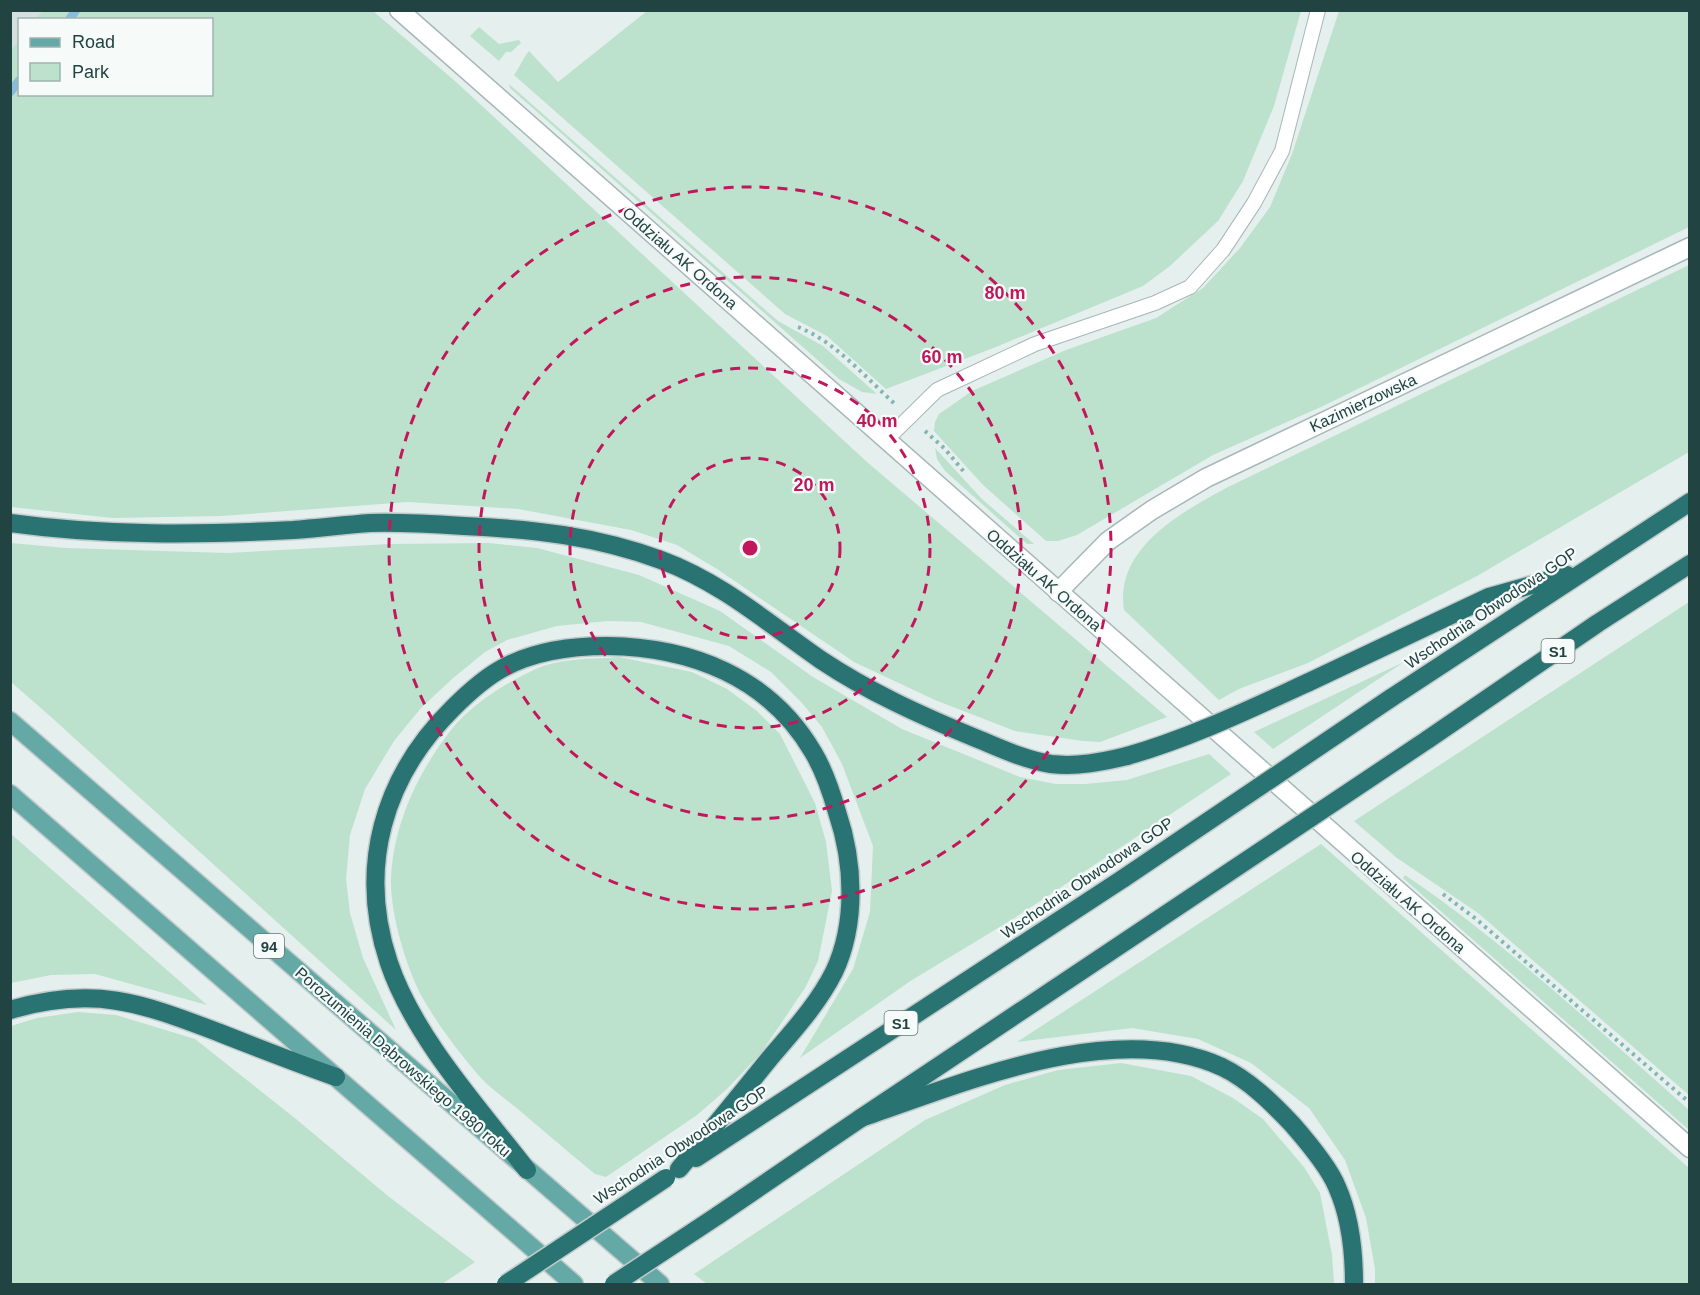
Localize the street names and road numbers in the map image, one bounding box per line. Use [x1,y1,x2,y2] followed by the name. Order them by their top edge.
[619,204,741,312] street label: Oddziału AK Ordona
[1307,371,1419,435] street label: Kazimierzowska
[983,526,1105,634] street label: Oddziału AK Ordona
[1402,544,1580,672] street label: Wschodnia Obwodowa GOP
[1542,639,1574,663] road number: S1
[998,814,1176,942] street label: Wschodnia Obwodowa GOP
[1347,848,1469,956] street label: Oddziału AK Ordona
[254,934,284,958] road number: 94
[292,964,514,1160] street label: Porozumienia Dąbrowskiego 1980 roku
[884,1011,918,1035] road number: S1
[591,1082,771,1208] street label: Wschodnia Obwodowa GOP

